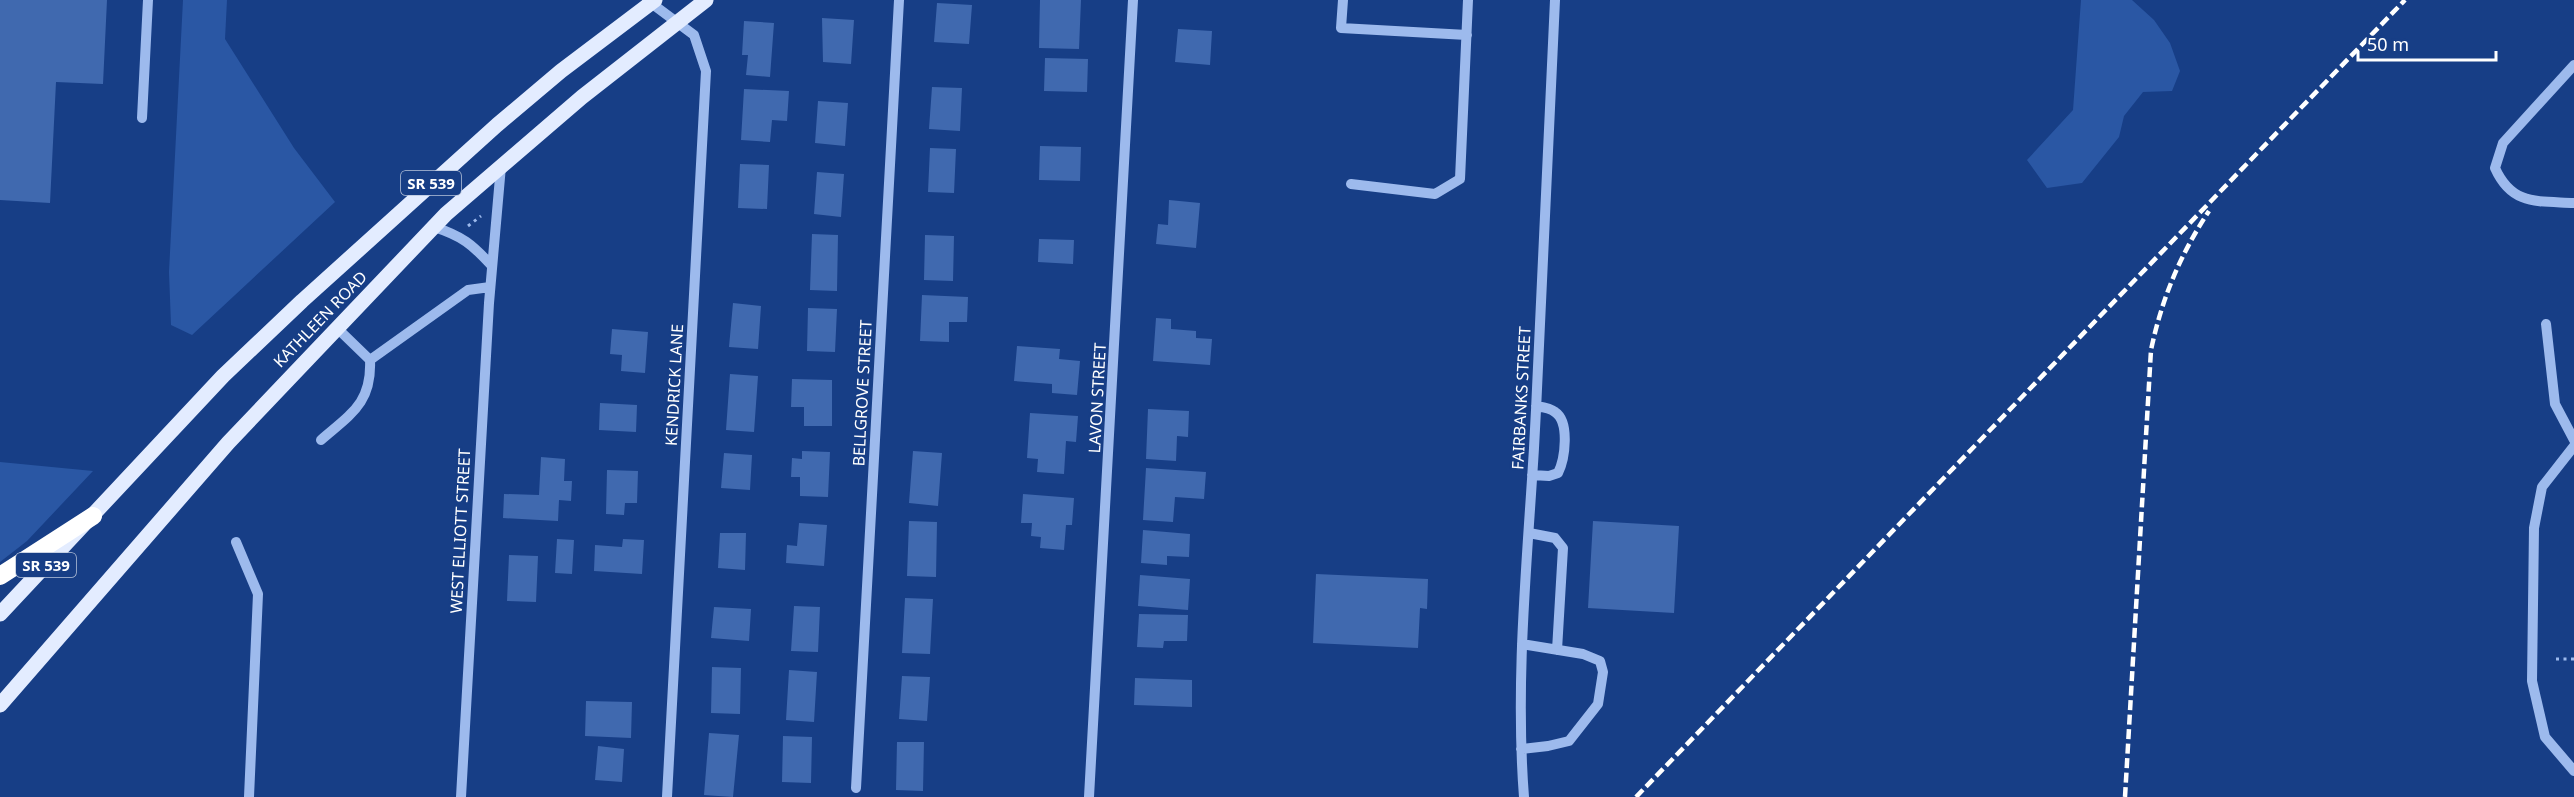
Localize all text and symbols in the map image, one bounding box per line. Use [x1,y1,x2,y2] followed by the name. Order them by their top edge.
[2358,24,2496,62] scale bar
[2367,32,2409,56] text: 50 m
[401,171,461,195] road number: SR 539
[268,266,372,372] street label: KATHLEEN ROAD
[847,319,877,467] street label: BELLGROVE STREET
[660,324,688,446] street label: KENDRICK LANE
[1506,326,1536,470] street label: FAIRBANKS STREET
[1083,342,1111,454] street label: LAVON STREET
[445,448,475,614] street label: WEST ELLIOTT STREET
[16,553,76,577] road number: SR 539

